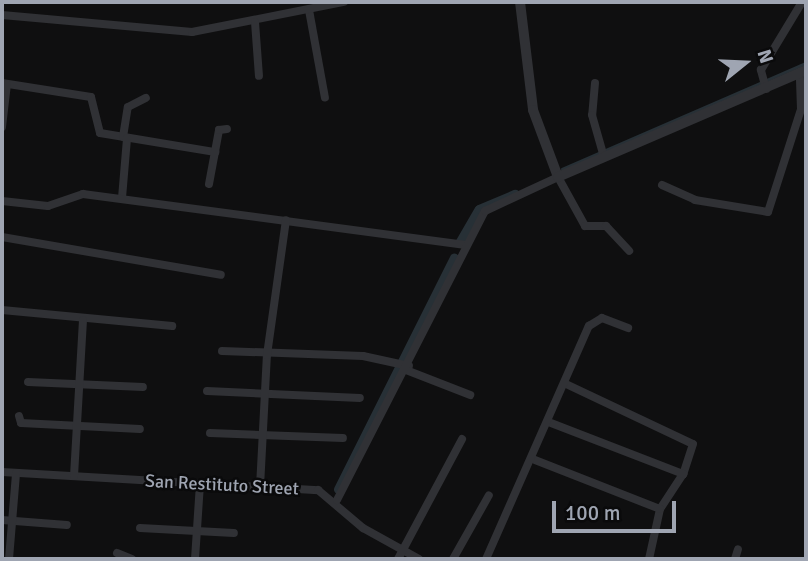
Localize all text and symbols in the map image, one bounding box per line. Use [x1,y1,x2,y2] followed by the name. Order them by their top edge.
[710,28,780,98] north arrow
[752,47,778,67] text: N
[144,470,300,500] street label: San Restituto Street
[556,488,680,532] scale bar
[565,500,620,526] text: 100 m

